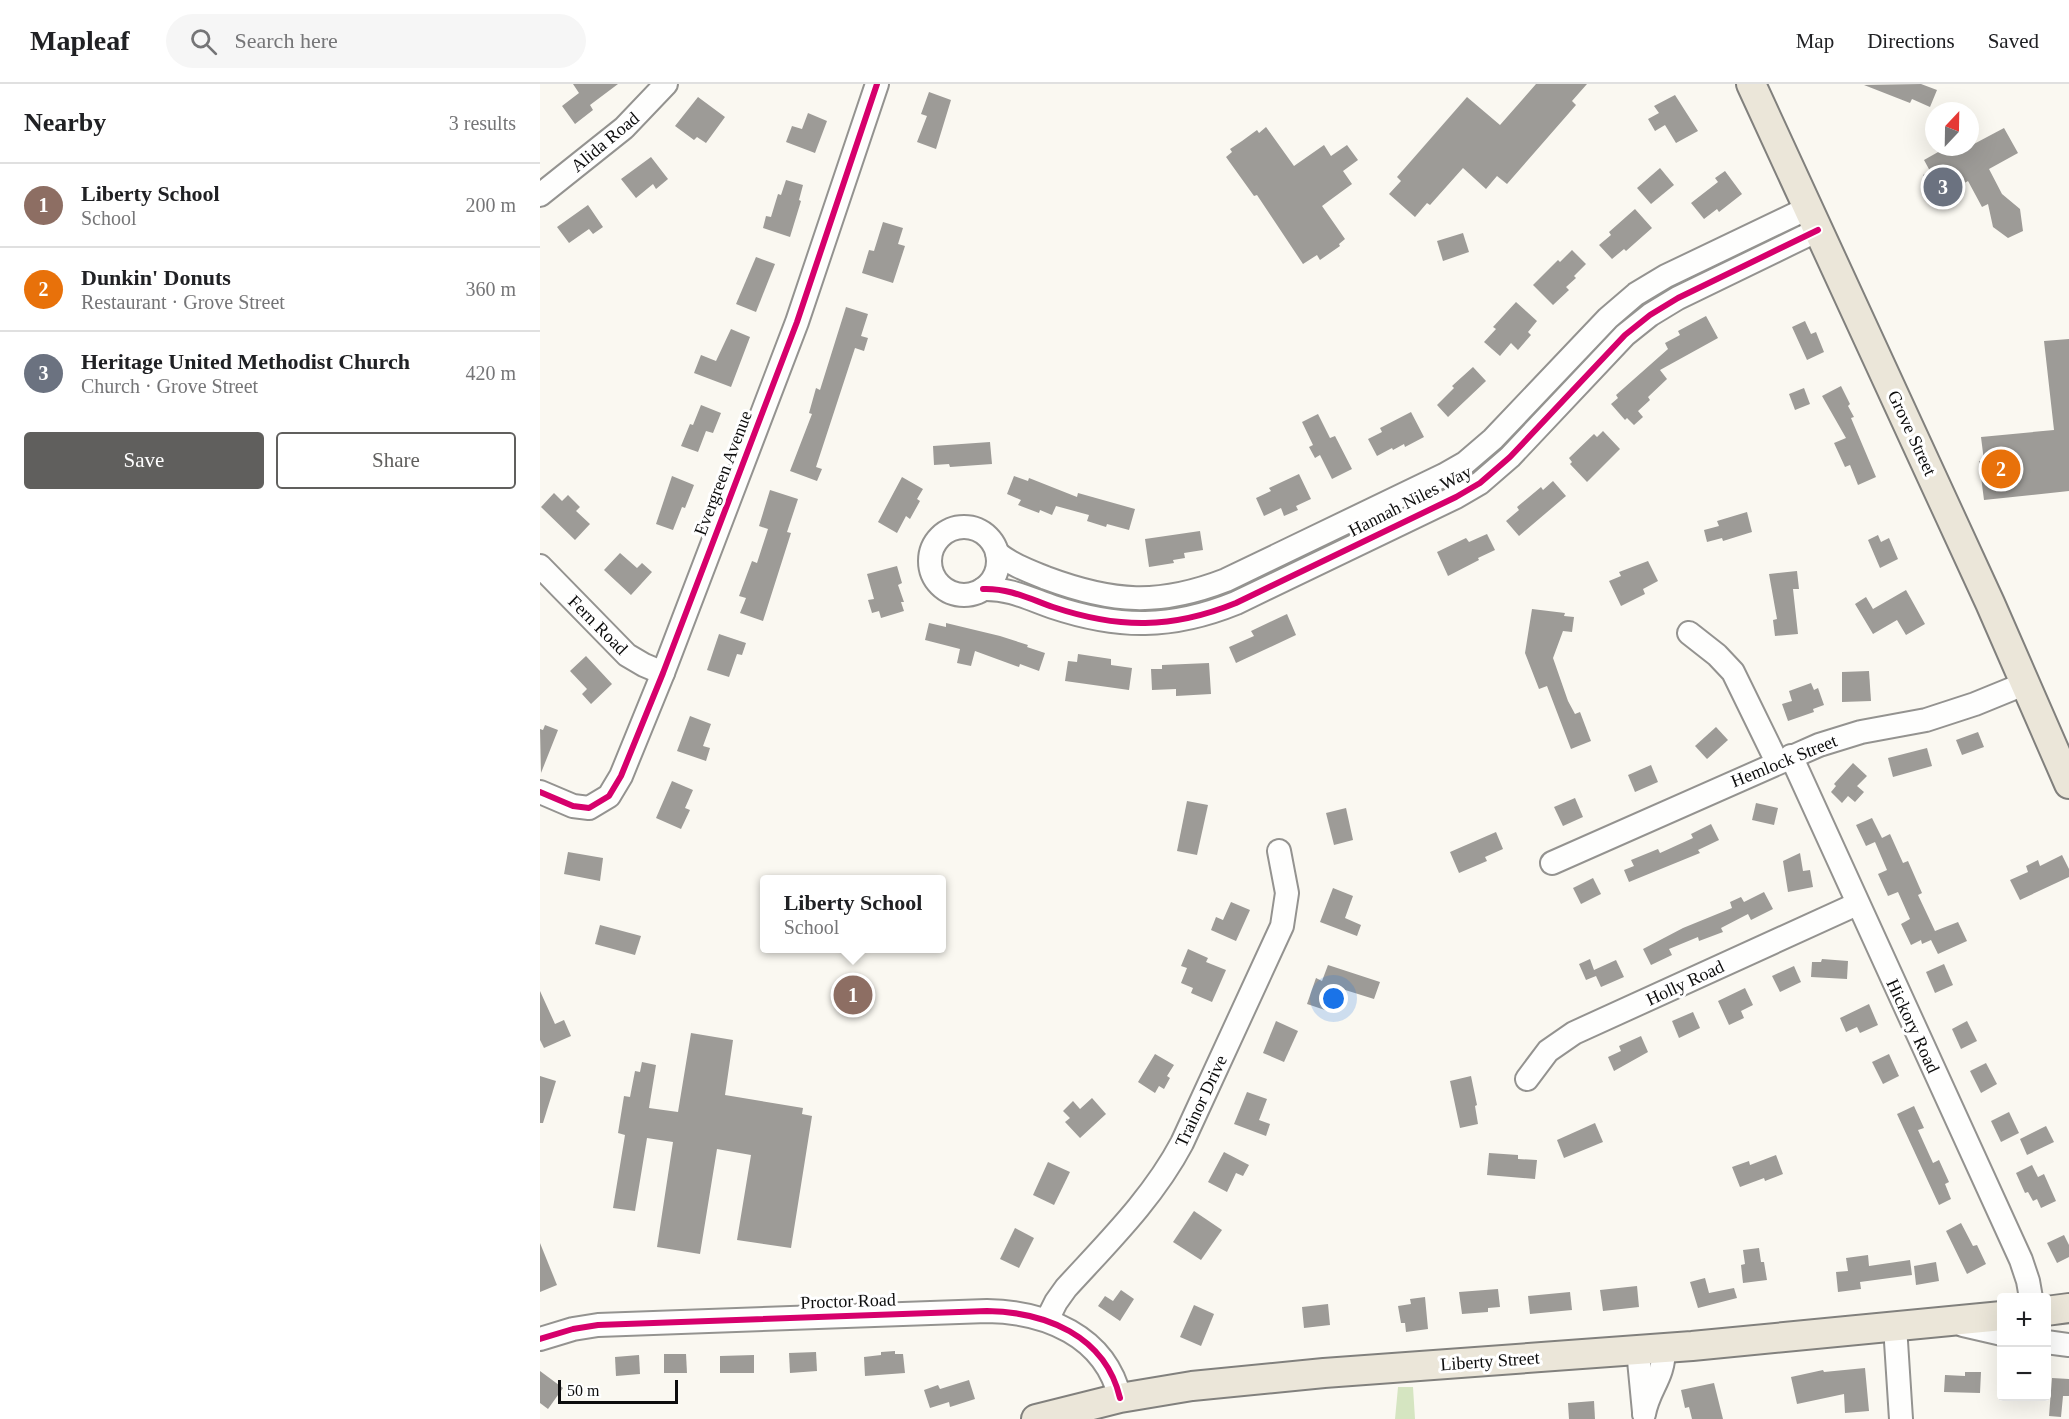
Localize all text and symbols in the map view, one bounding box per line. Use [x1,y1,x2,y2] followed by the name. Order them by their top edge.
[166,14,586,68] search box
[30,25,130,56] text: Mapleaf
[187,25,220,58] icon: search
[235,28,338,53] text: Search here
[1796,29,1834,53] text: Map
[1867,29,1955,53] text: Directions
[1988,29,2039,53] text: Saved
[1925,102,1979,156] north arrow
[24,108,106,137] text: Nearby
[567,108,643,176] street label: Alida Road
[449,112,516,134] text: 3 results
[1924,164,1962,210] pin: 3
[81,181,220,206] text: Liberty School
[39,194,49,216] text: 1
[465,194,516,216] text: 200 m
[81,207,137,229] text: School
[81,265,231,290] text: Dunkin' Donuts
[39,278,49,300] text: 2
[465,278,516,300] text: 360 m
[81,291,285,313] text: Restaurant · Grove Street
[81,349,410,374] text: Heritage United Methodist Church
[39,362,49,384] text: 3
[465,362,516,384] text: 420 m
[81,375,258,397] text: Church · Grove Street
[1884,387,1940,479] street label: Grove Street
[690,408,756,538] street label: Evergreen Avenue
[24,432,264,489] button: Save
[276,432,516,489] button: Share
[1982,446,2020,492] pin: 2
[1345,461,1475,541] street label: Hannah Niles Way
[564,591,632,659] street label: Fern Road
[1728,731,1840,791] street label: Hemlock Street
[760,875,946,953] popup
[784,890,922,915] text: Liberty School
[784,916,839,938] text: School
[1643,956,1727,1010] street label: Holly Road
[834,972,872,1018] pin: 1
[1882,976,1944,1076] street label: Hickory Road
[1319,984,1348,1013] your location
[1171,1052,1231,1150] street label: Trainor Drive
[800,1289,896,1313] street label: Proctor Road
[1997,1293,2051,1401] map controls
[1997,1293,2051,1347] button: +
[1997,1347,2051,1401] button: −
[1440,1348,1540,1374] street label: Liberty Street
[558,1377,678,1404] scale bar
[567,1382,599,1399] text: 50 m

